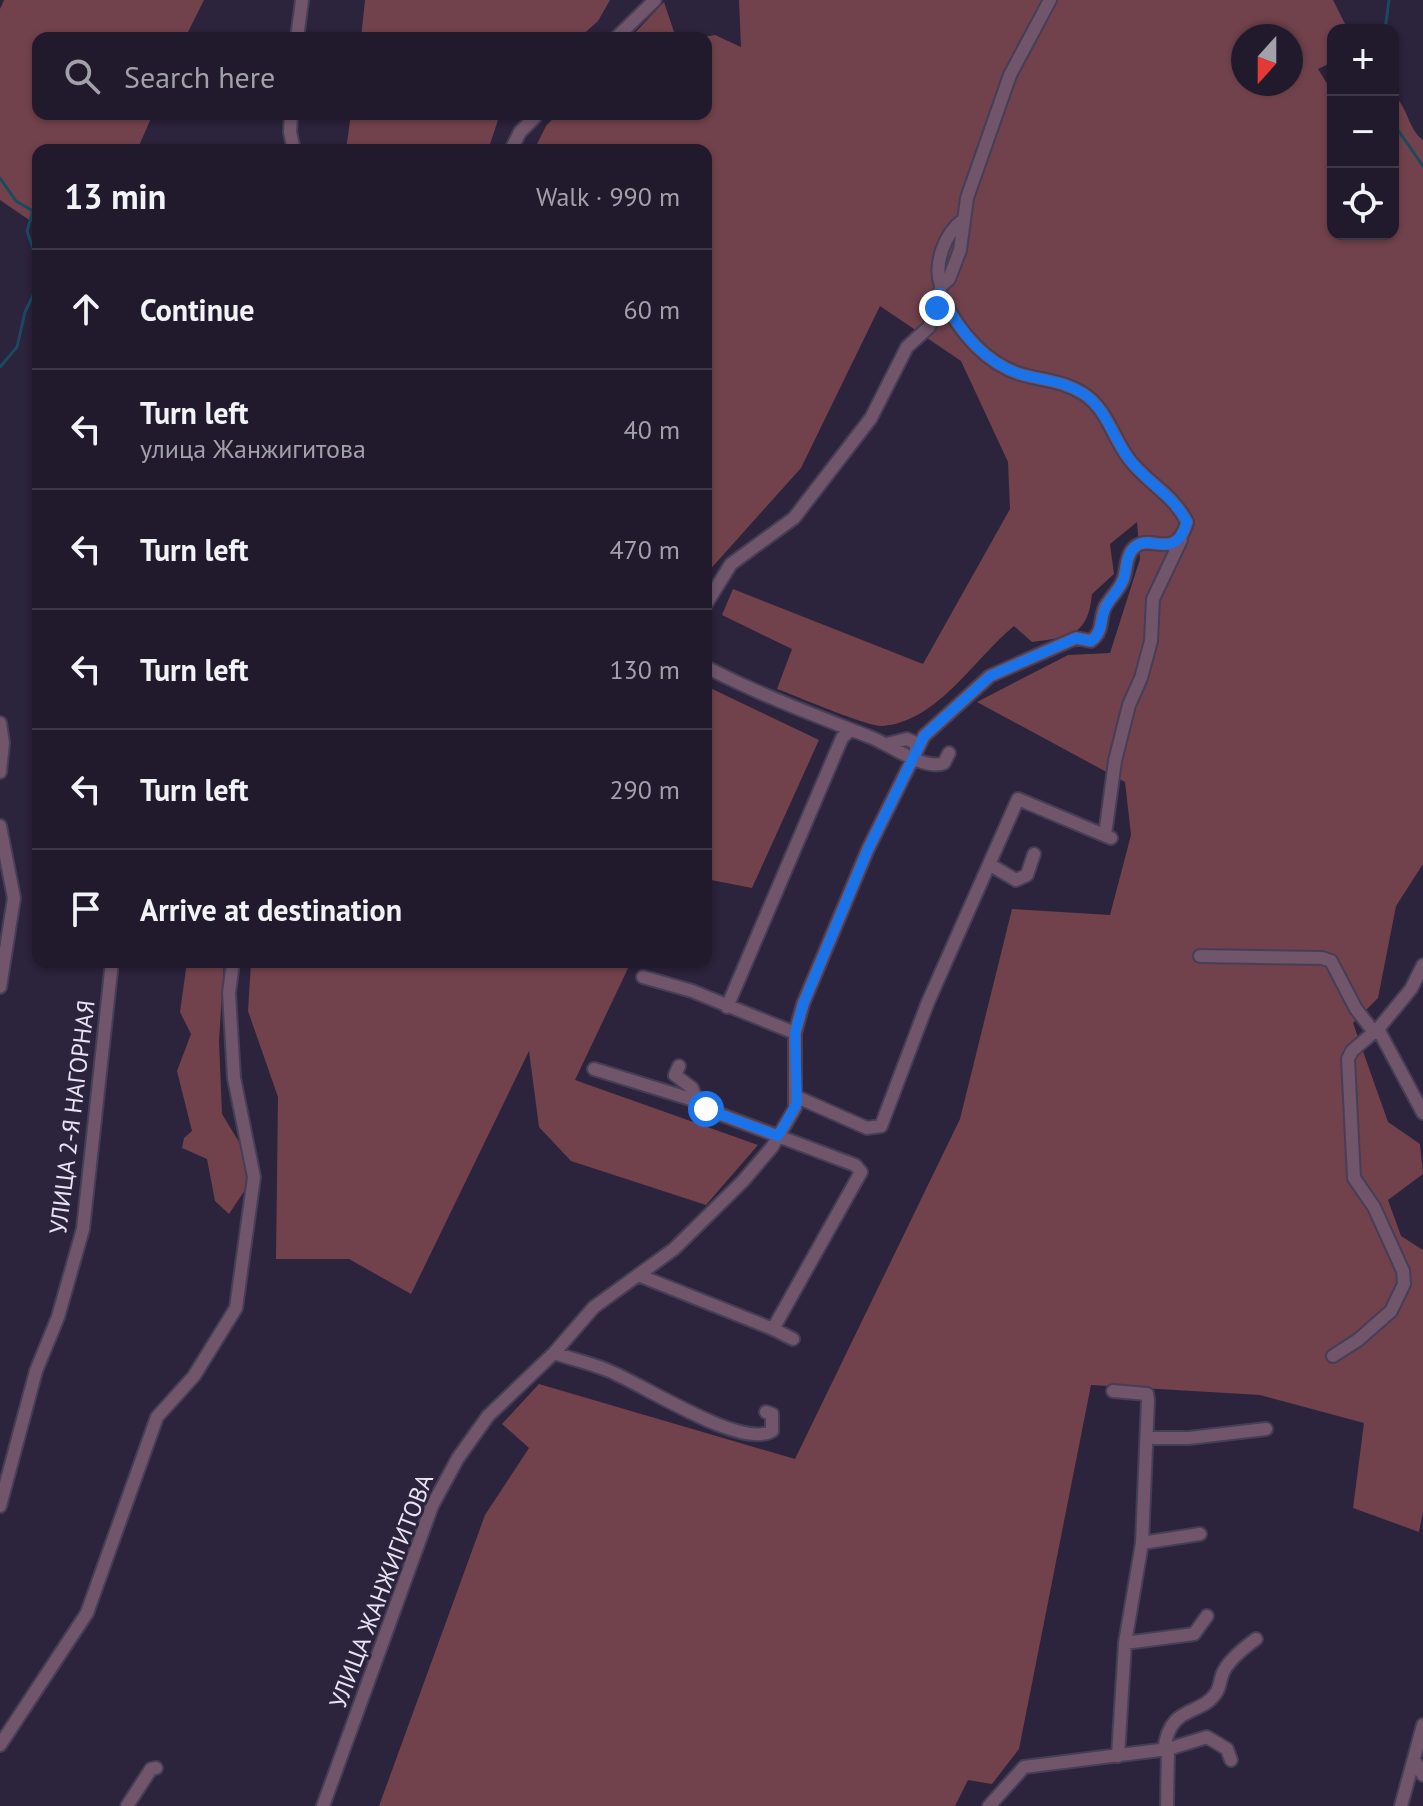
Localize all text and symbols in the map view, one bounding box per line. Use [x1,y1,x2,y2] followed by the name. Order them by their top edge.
[1231,24,1303,96] north arrow
[1327,24,1399,240] map controls
[1327,24,1399,96] button: +
[32,32,712,120] search box
[60,54,104,98] icon: search
[124,57,275,96] text: Search here
[1327,96,1399,168] button: −
[1327,168,1399,240] button: locate
[64,174,166,218] text: 13 min
[536,180,680,213] text: Walk · 990 m
[64,287,108,331] icon: ahead
[140,290,254,329] text: Continue
[919,290,955,326] route end
[624,293,680,326] text: 60 m
[140,393,248,432] text: Turn left
[64,407,108,451] icon: left
[624,413,680,446] text: 40 m
[140,432,366,465] text: улица Жанжигитова
[64,527,108,571] icon: left
[140,530,248,569] text: Turn left
[609,533,680,566] text: 470 m
[64,647,108,691] icon: left
[140,650,248,689] text: Turn left
[609,653,680,686] text: 130 m
[64,767,108,811] icon: left
[140,770,248,809] text: Turn left
[609,773,680,806] text: 290 m
[64,887,108,931] icon: arrive
[140,890,402,929] text: Arrive at destination
[42,998,102,1236] street label: УЛИЦА 2-Я НАГОРНАЯ
[688,1091,724,1127] route start
[322,1469,440,1713] street label: УЛИЦА ЖАНЖИГИТОВА

